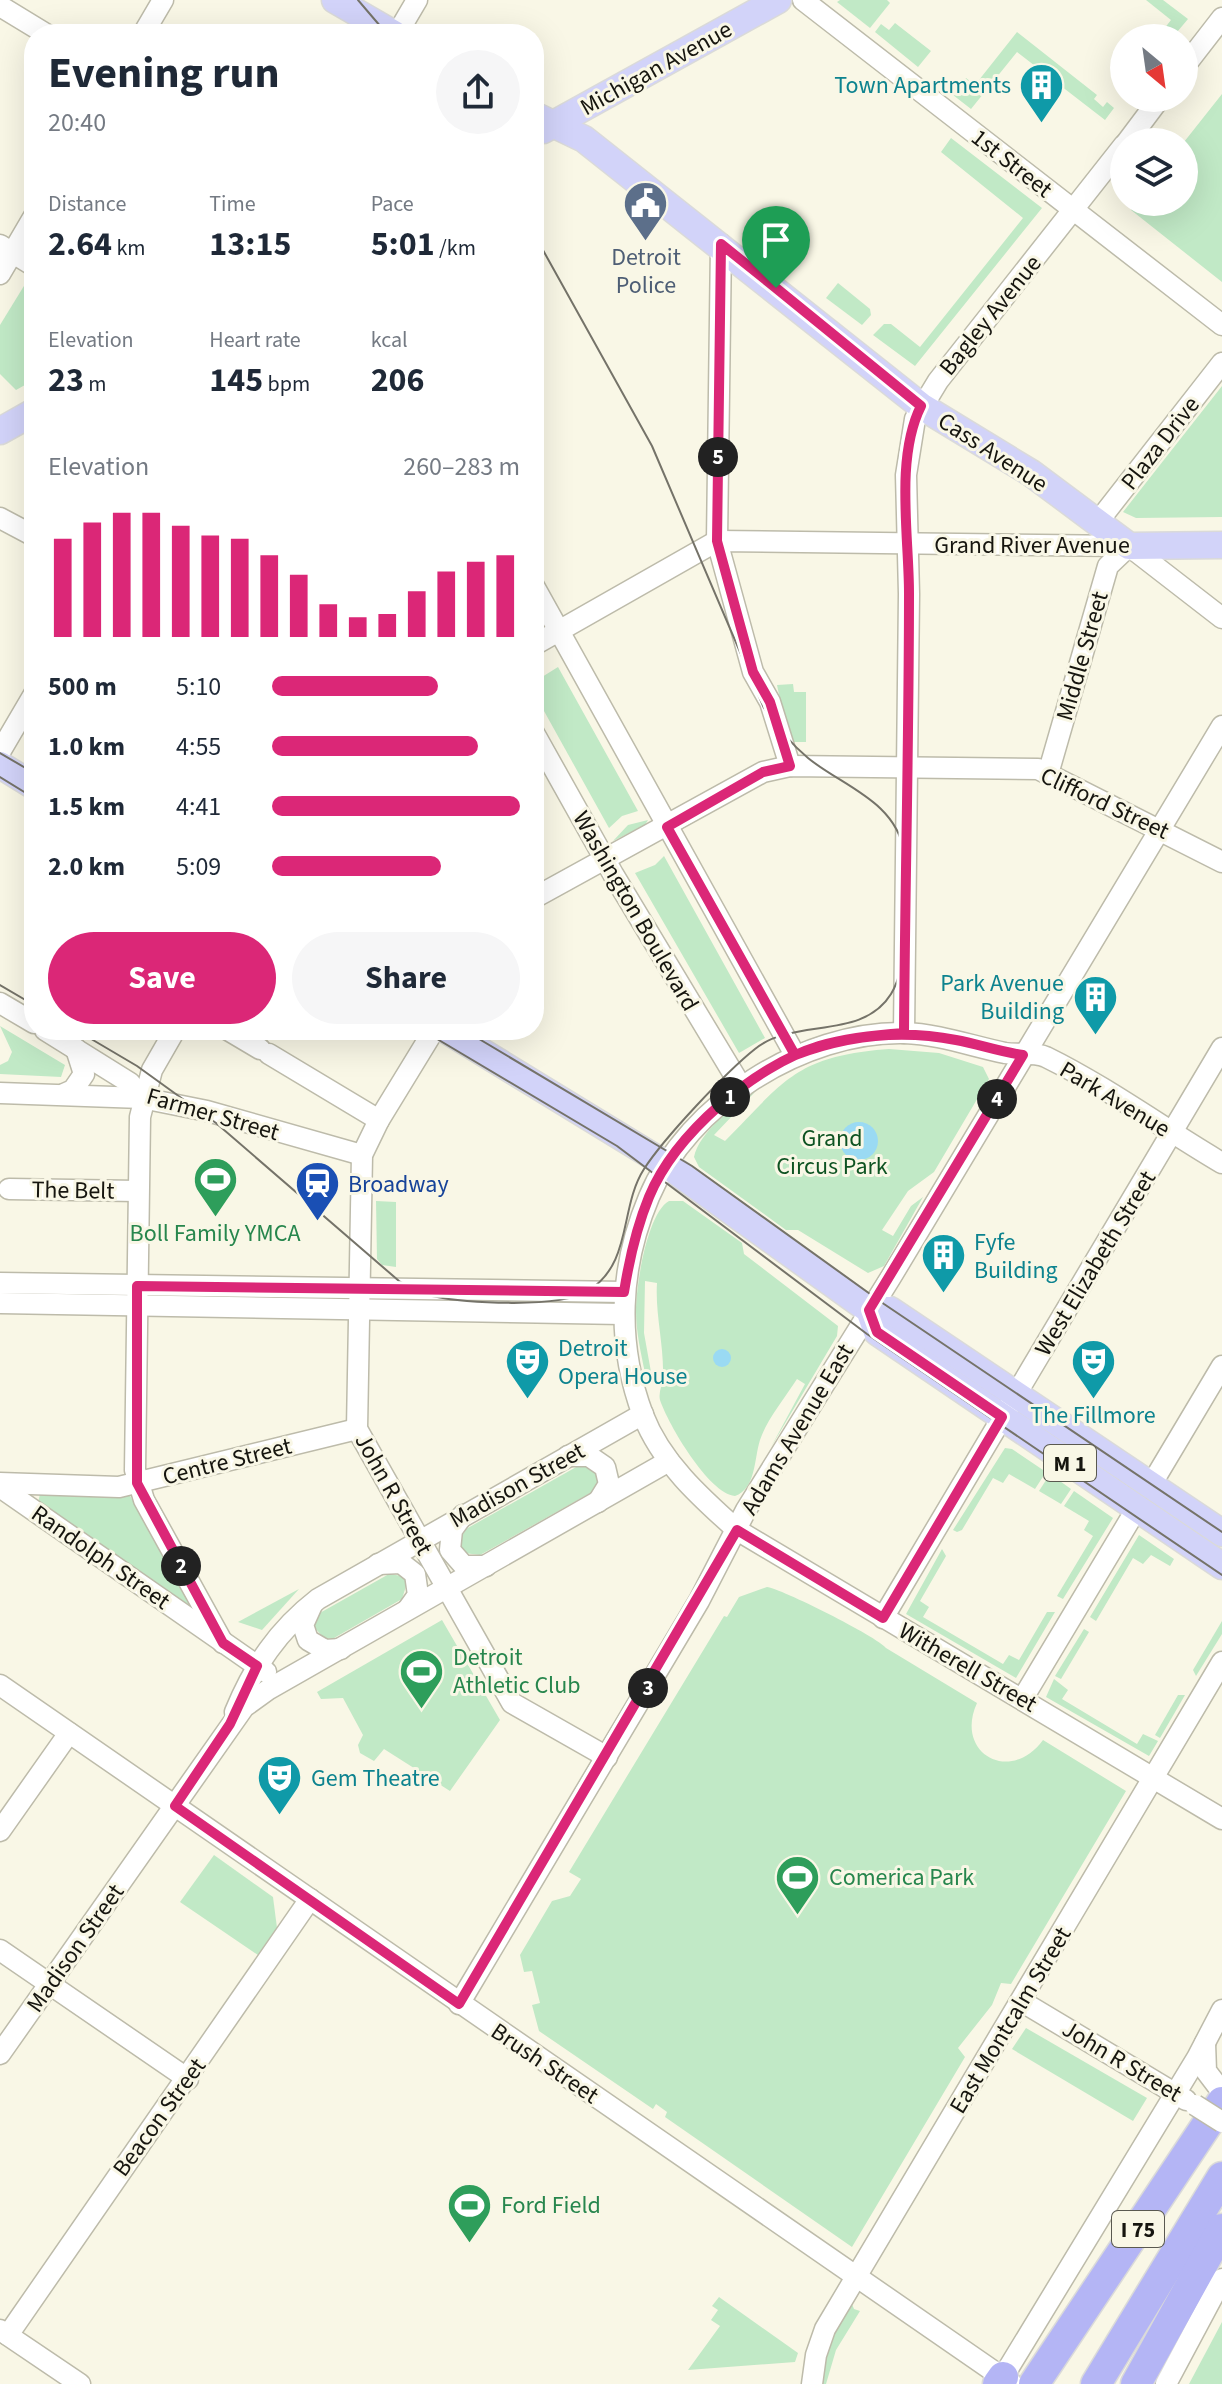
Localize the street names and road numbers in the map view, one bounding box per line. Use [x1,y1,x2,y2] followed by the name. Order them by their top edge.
[574,12,739,125] street label: Michigan Avenue
[964,120,1060,206] street label: 1st Street
[931,247,1050,383] street label: Bagley Avenue
[1113,389,1208,498] street label: Plaza Drive
[931,404,1055,501] street label: Cass Avenue
[934,528,1130,563] street label: Grand River Avenue
[1047,587,1118,725] street label: Middle Street
[1035,758,1175,849] street label: Clifford Street
[564,805,707,1018] street label: Washington Boulevard
[1053,1053,1177,1146] street label: Park Avenue
[142,1079,283,1150] street label: Farmer Street
[1026,1164,1165,1363] street label: West Elizabeth Street
[31,1172,115,1209] street label: The Belt
[732,1337,862,1522] street label: Adams Avenue East
[346,1427,441,1561] street label: John R Street
[159,1429,295,1494] street label: Centre Street
[443,1434,591,1537] street label: Madison Street
[1044,1445,1096,1481] road number: M 1
[24,1496,177,1618] street label: Randolph Street
[892,1614,1044,1721] street label: Witherell Street
[18,1877,133,2020] street label: Madison Street
[941,1920,1080,2120] street label: East Montcalm Street
[1055,2012,1188,2111] street label: John R Street
[484,2014,606,2112] street label: Brush Street
[104,2051,214,2184] street label: Beacon Street
[1112,2211,1164,2247] road number: I 75

